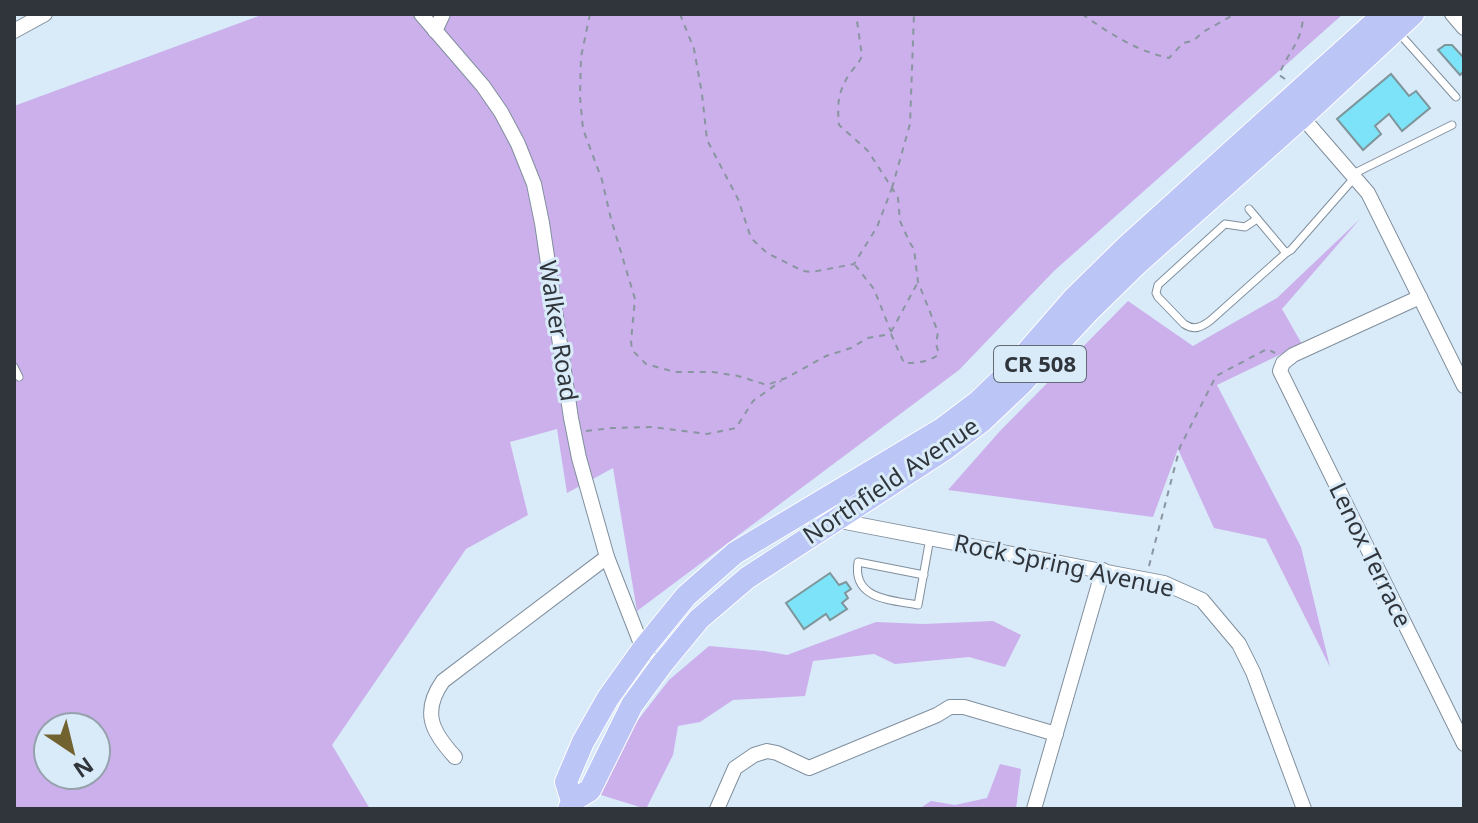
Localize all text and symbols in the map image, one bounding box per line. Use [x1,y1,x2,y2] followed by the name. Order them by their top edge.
[532,258,587,403] street label: Walker Road
[994,346,1086,382] road number: CR 508
[796,409,985,551] street label: Northfield Avenue
[1322,477,1421,632] street label: Lenox Terrace
[951,525,1177,604] street label: Rock Spring Avenue
[32,711,112,791] north arrow
[68,751,100,786] text: N

